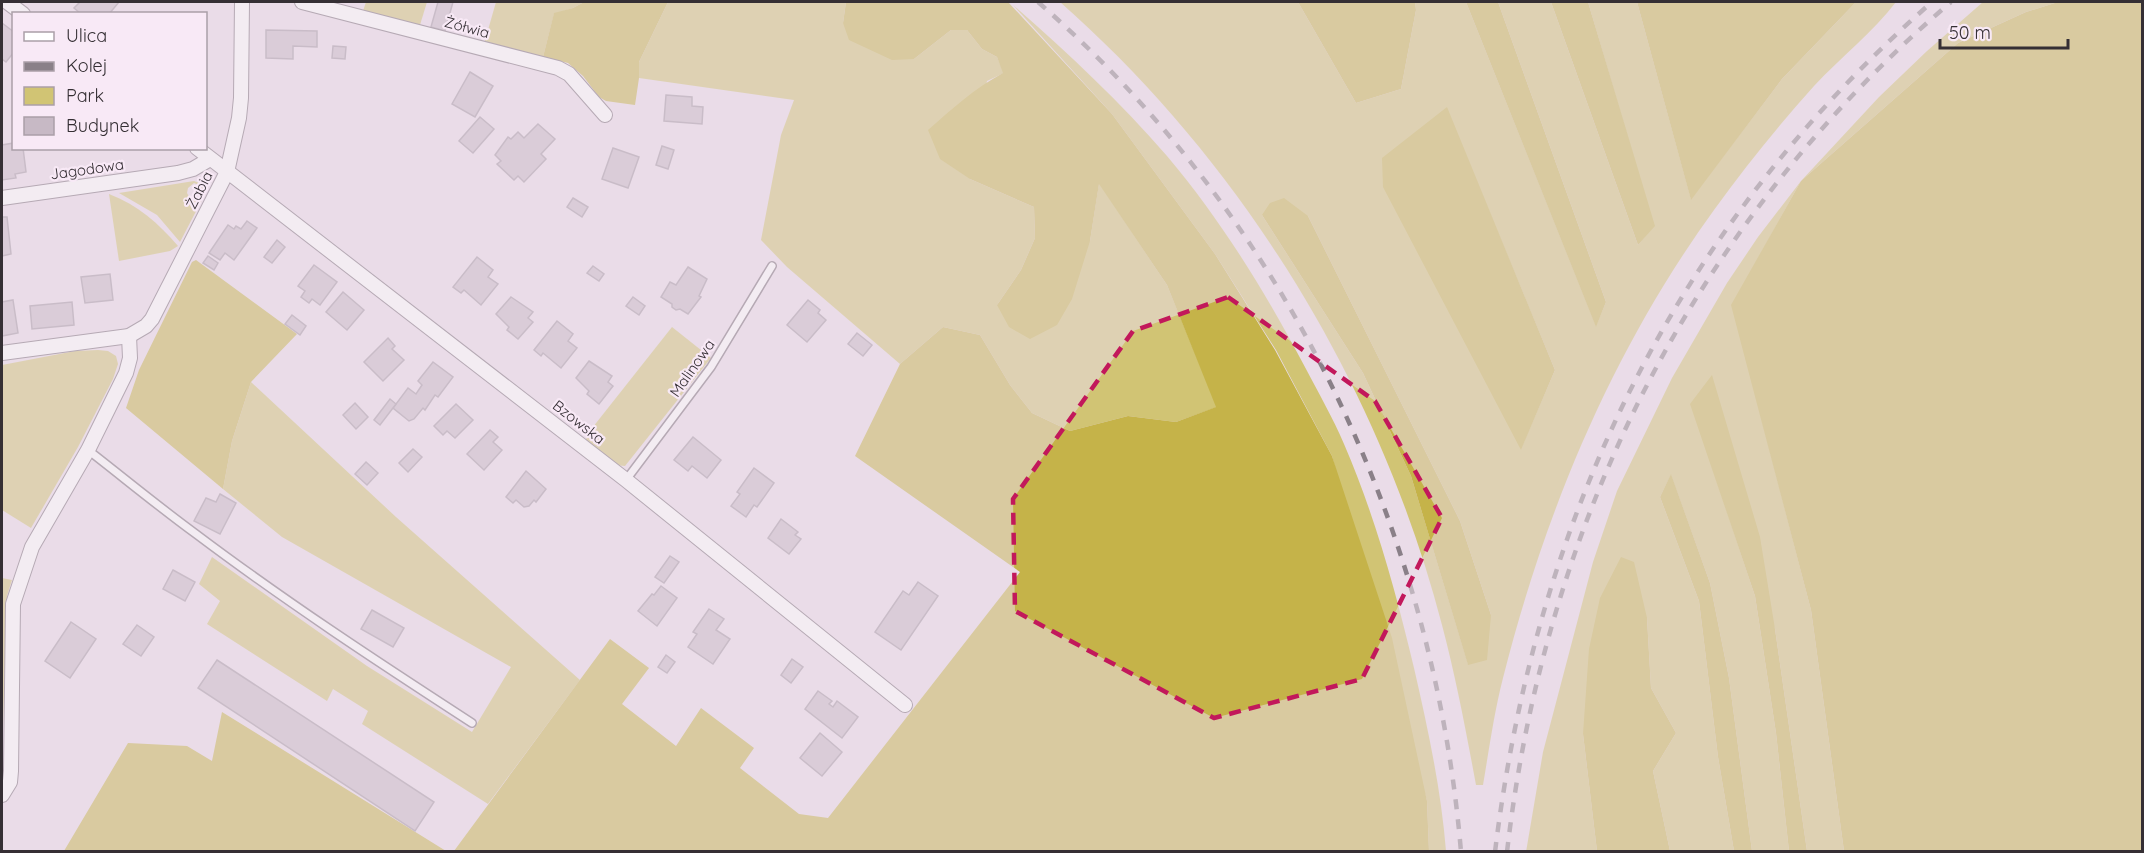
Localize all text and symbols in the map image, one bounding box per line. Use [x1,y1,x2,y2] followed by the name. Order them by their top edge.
[12,12,207,150] legend
[442,12,492,42] street label: Żółwia
[1940,12,2068,50] scale bar
[1949,21,1991,44] text: 50 m
[66,24,107,47] text: Ulica
[66,54,108,77] text: Kolej
[66,84,104,107] text: Park
[66,114,139,137] text: Budynek
[49,154,125,184] street label: Jagodowa
[181,168,217,212] street label: Żabia
[665,335,719,401] street label: Malinowa
[549,396,609,448] street label: Bzowska

